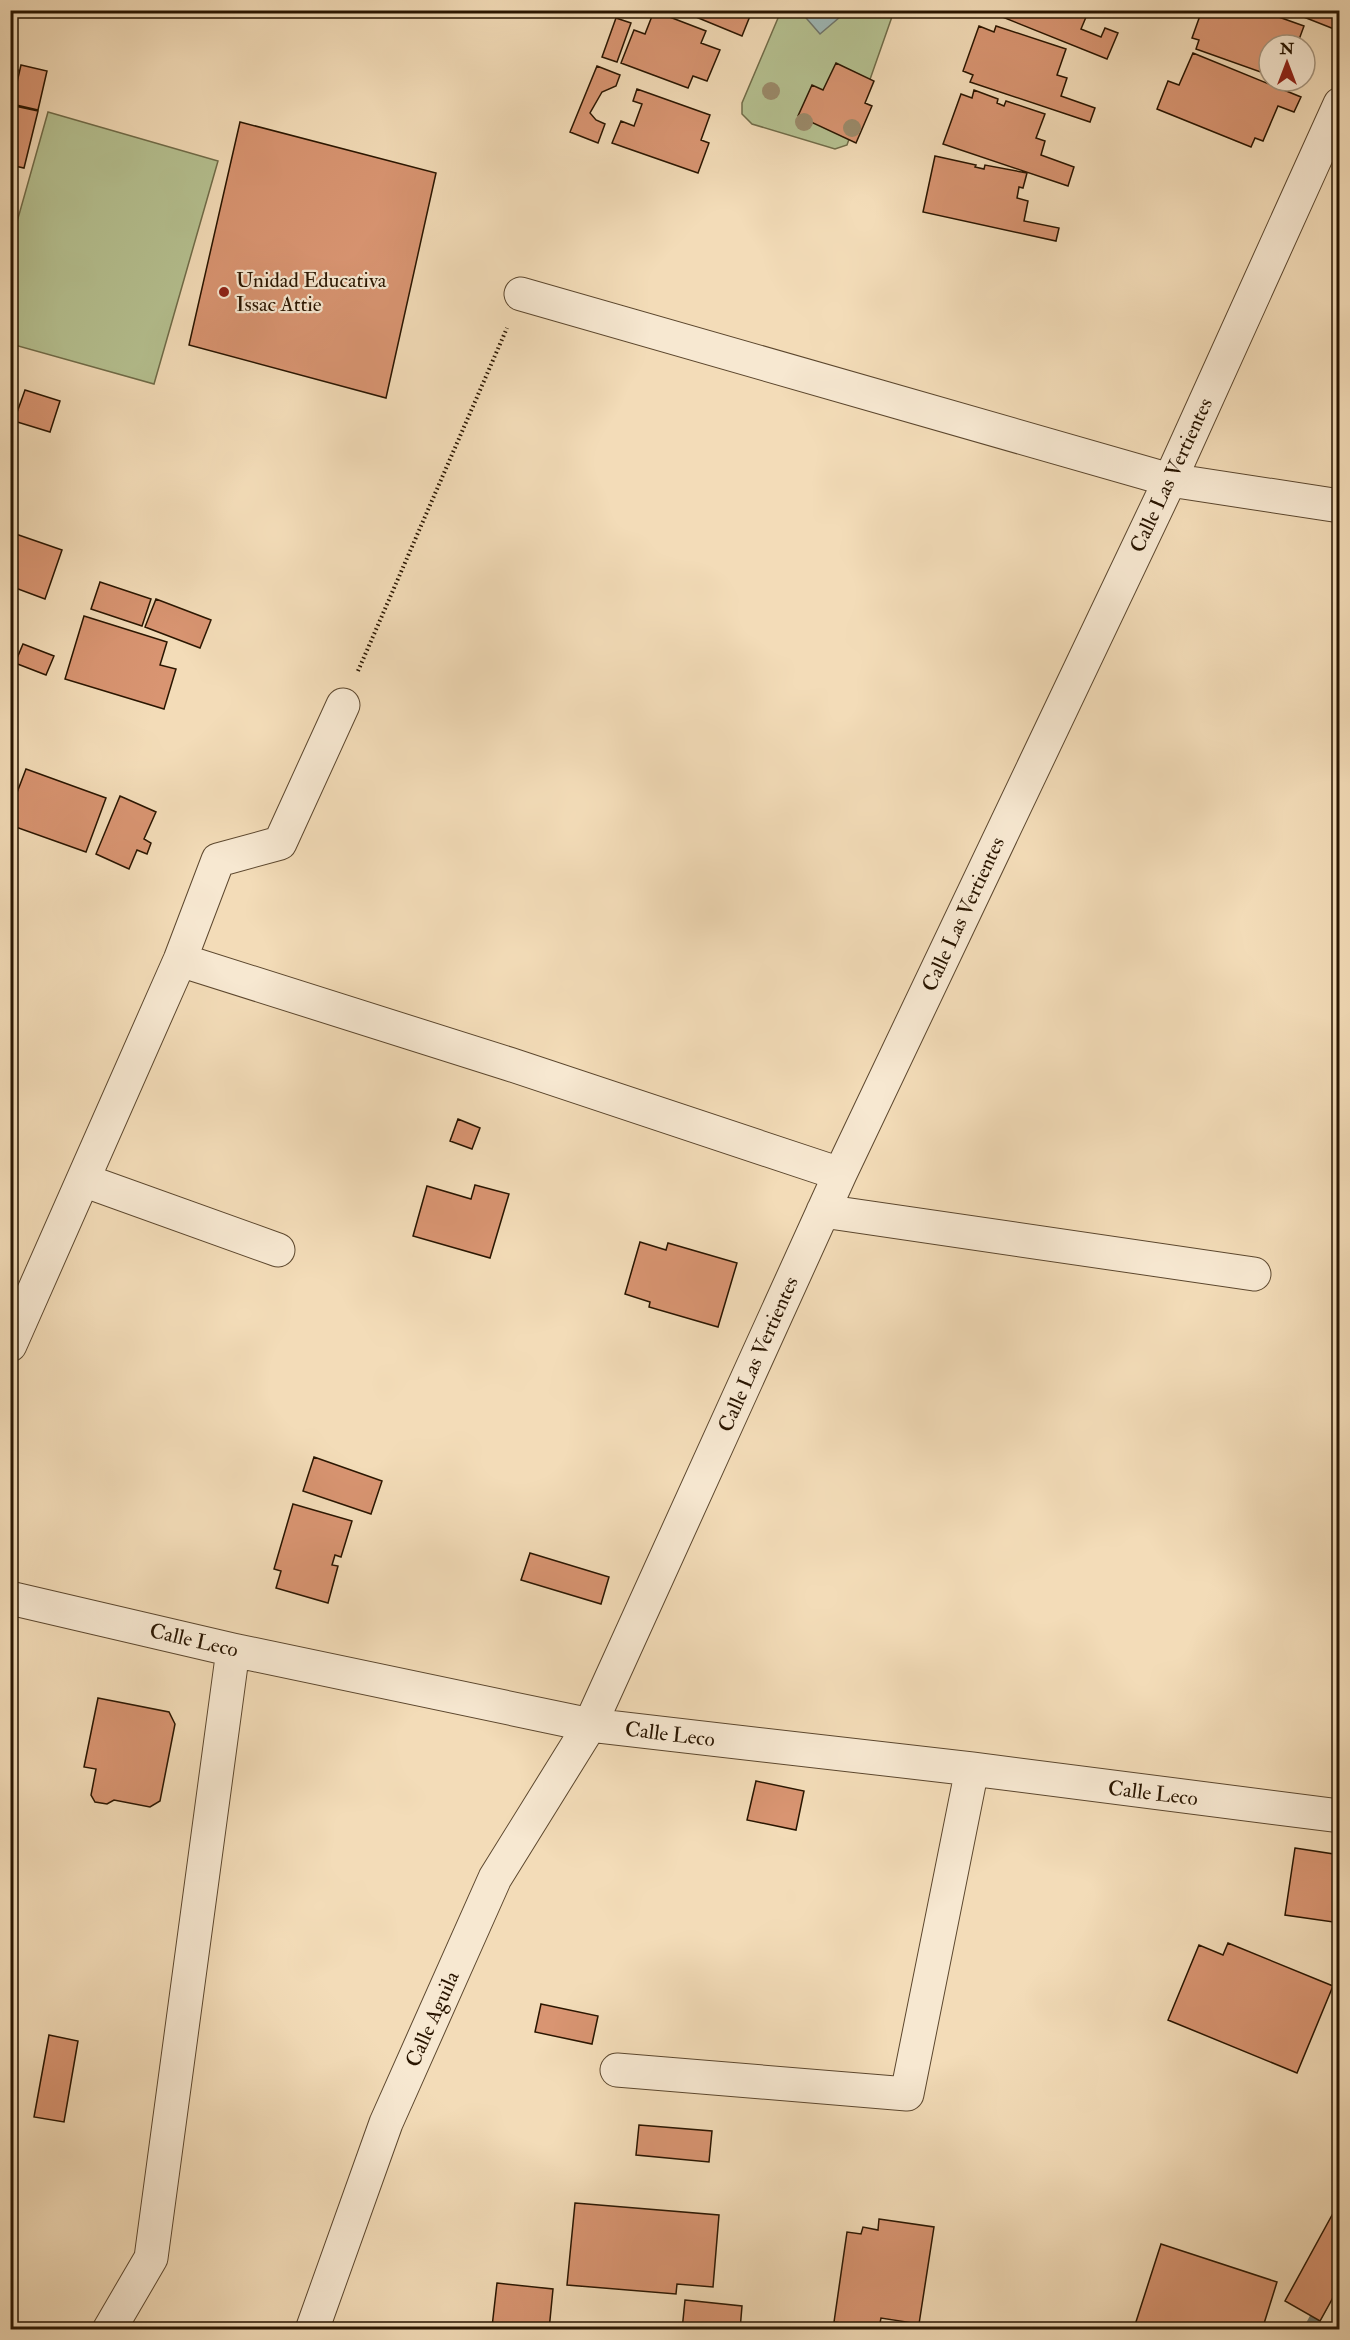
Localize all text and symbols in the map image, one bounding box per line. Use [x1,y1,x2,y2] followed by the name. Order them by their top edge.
[1257,33,1317,93] north arrow
[1279,39,1295,59] text: N
[236,267,387,318] place label: Unidad Educativa Issac Attie
[217,285,231,299] marker: Unidad Educativa Issac Attie
[1124,394,1219,557] street label: Calle Las Vertientes
[916,833,1011,996] street label: Calle Las Vertientes
[712,1272,805,1436] street label: Calle Las Vertientes
[147,1617,241,1664] street label: Calle Leco
[623,1716,716,1753] street label: Calle Leco
[1106,1775,1199,1812] street label: Calle Leco
[399,1967,466,2071] street label: Calle Aguila

